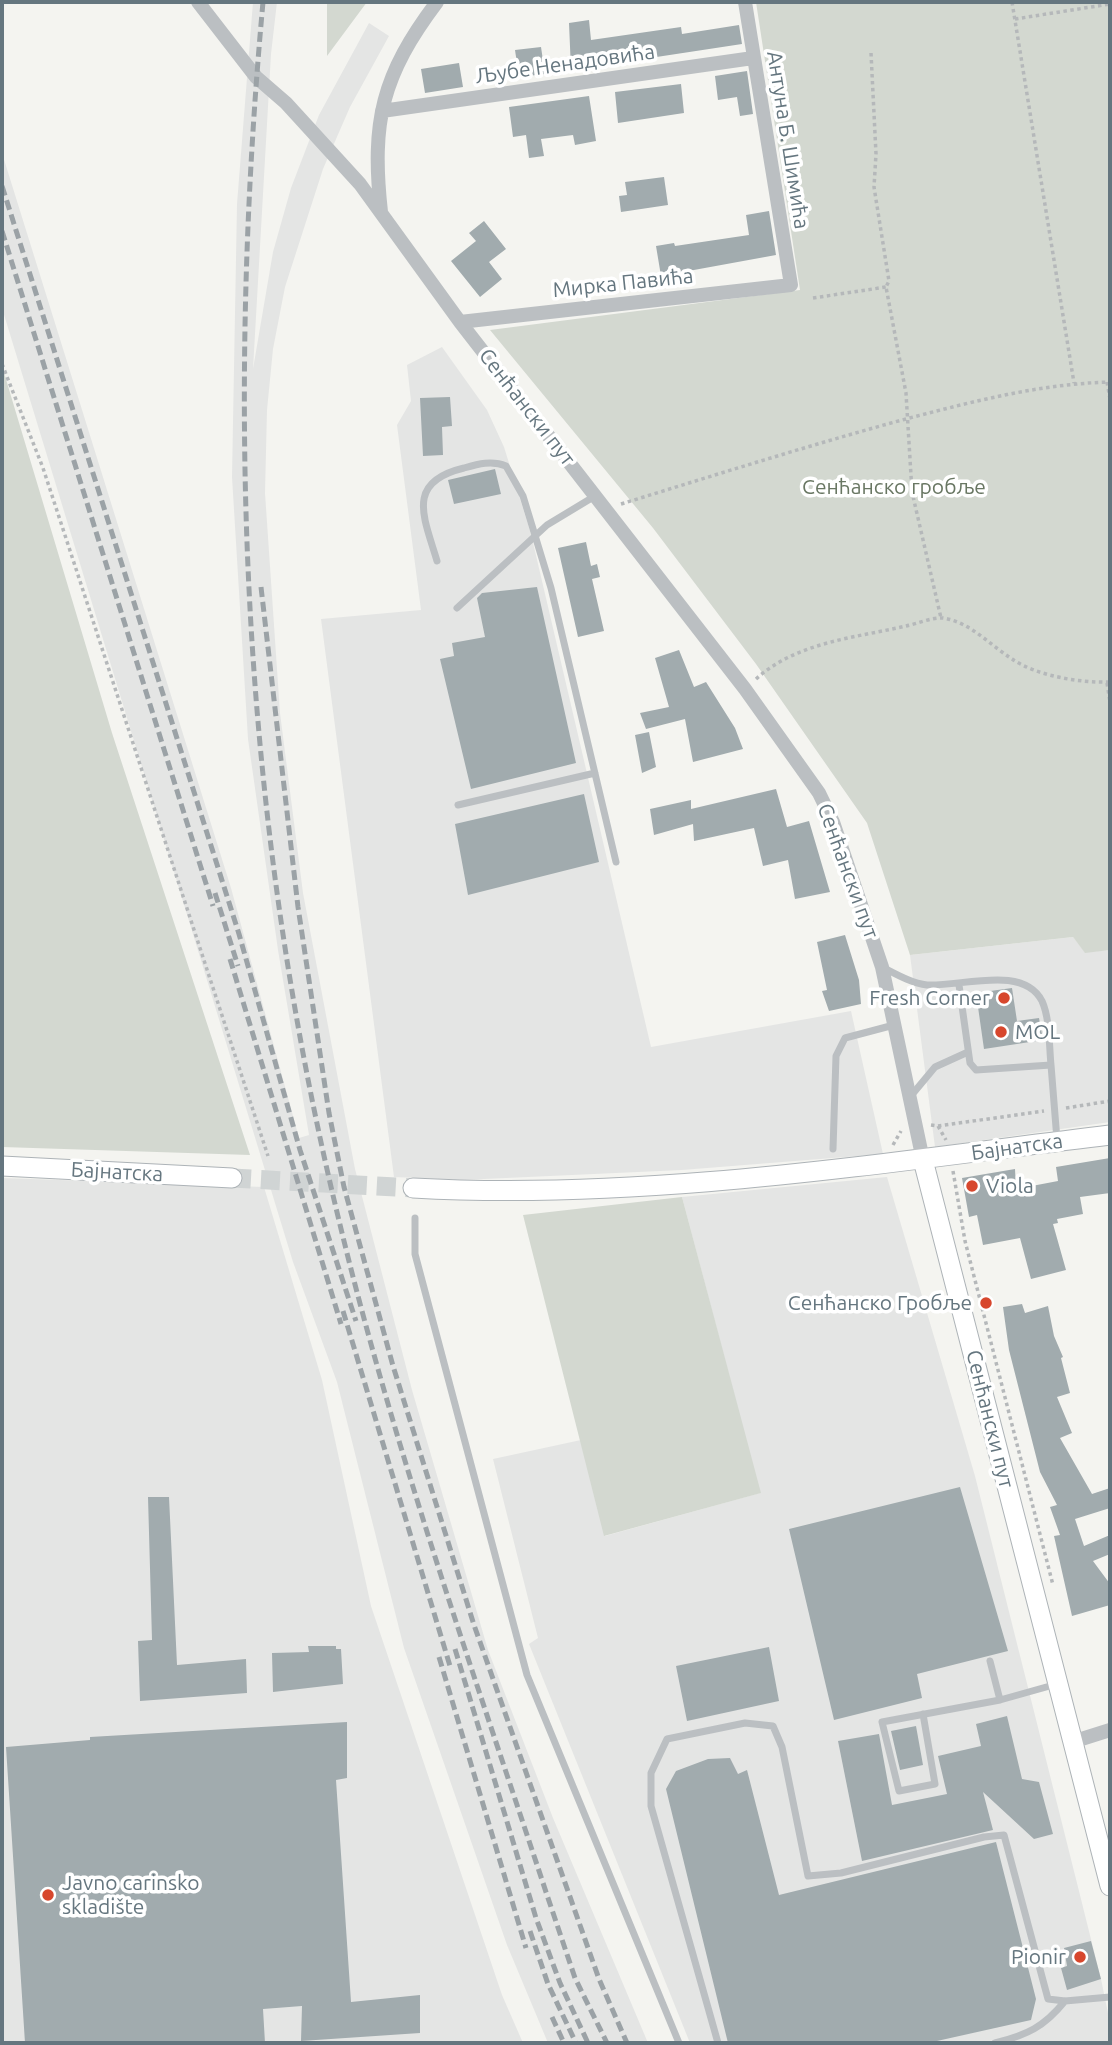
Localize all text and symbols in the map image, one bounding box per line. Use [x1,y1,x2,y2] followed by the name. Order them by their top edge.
[474,39,656,89] street label: Љубе Ненадовића
[762,49,814,231] street label: Антуна Б. Шимића
[551,263,695,303] street label: Мирка Павића
[473,343,581,471] street label: Сенћански пут
[802,474,986,500] park label: Сенћанско гробље
[812,800,884,942] street label: Сенћански пут
[869,985,990,1011] place label: Fresh Corner
[996,990,1012,1006] marker: Fresh Corner
[1015,1019,1060,1045] place label: MOL
[993,1024,1009,1040] marker: MOL
[969,1128,1065,1166] street label: Бајнатска
[70,1157,164,1187] street label: Бајнатска
[986,1173,1034,1199] place label: Viola
[964,1178,980,1194] marker: Viola
[788,1290,972,1316] place label: Сенћанско Гробље
[978,1295,994,1311] marker: Сенћанско Гробље
[961,1347,1019,1491] street label: Сенћански пут
[62,1870,200,1920] place label: Javno carinsko skladište
[40,1887,56,1903] marker: Javno carinsko skladište
[1011,1944,1066,1970] place label: Pionir
[1072,1949,1088,1965] marker: Pionir

